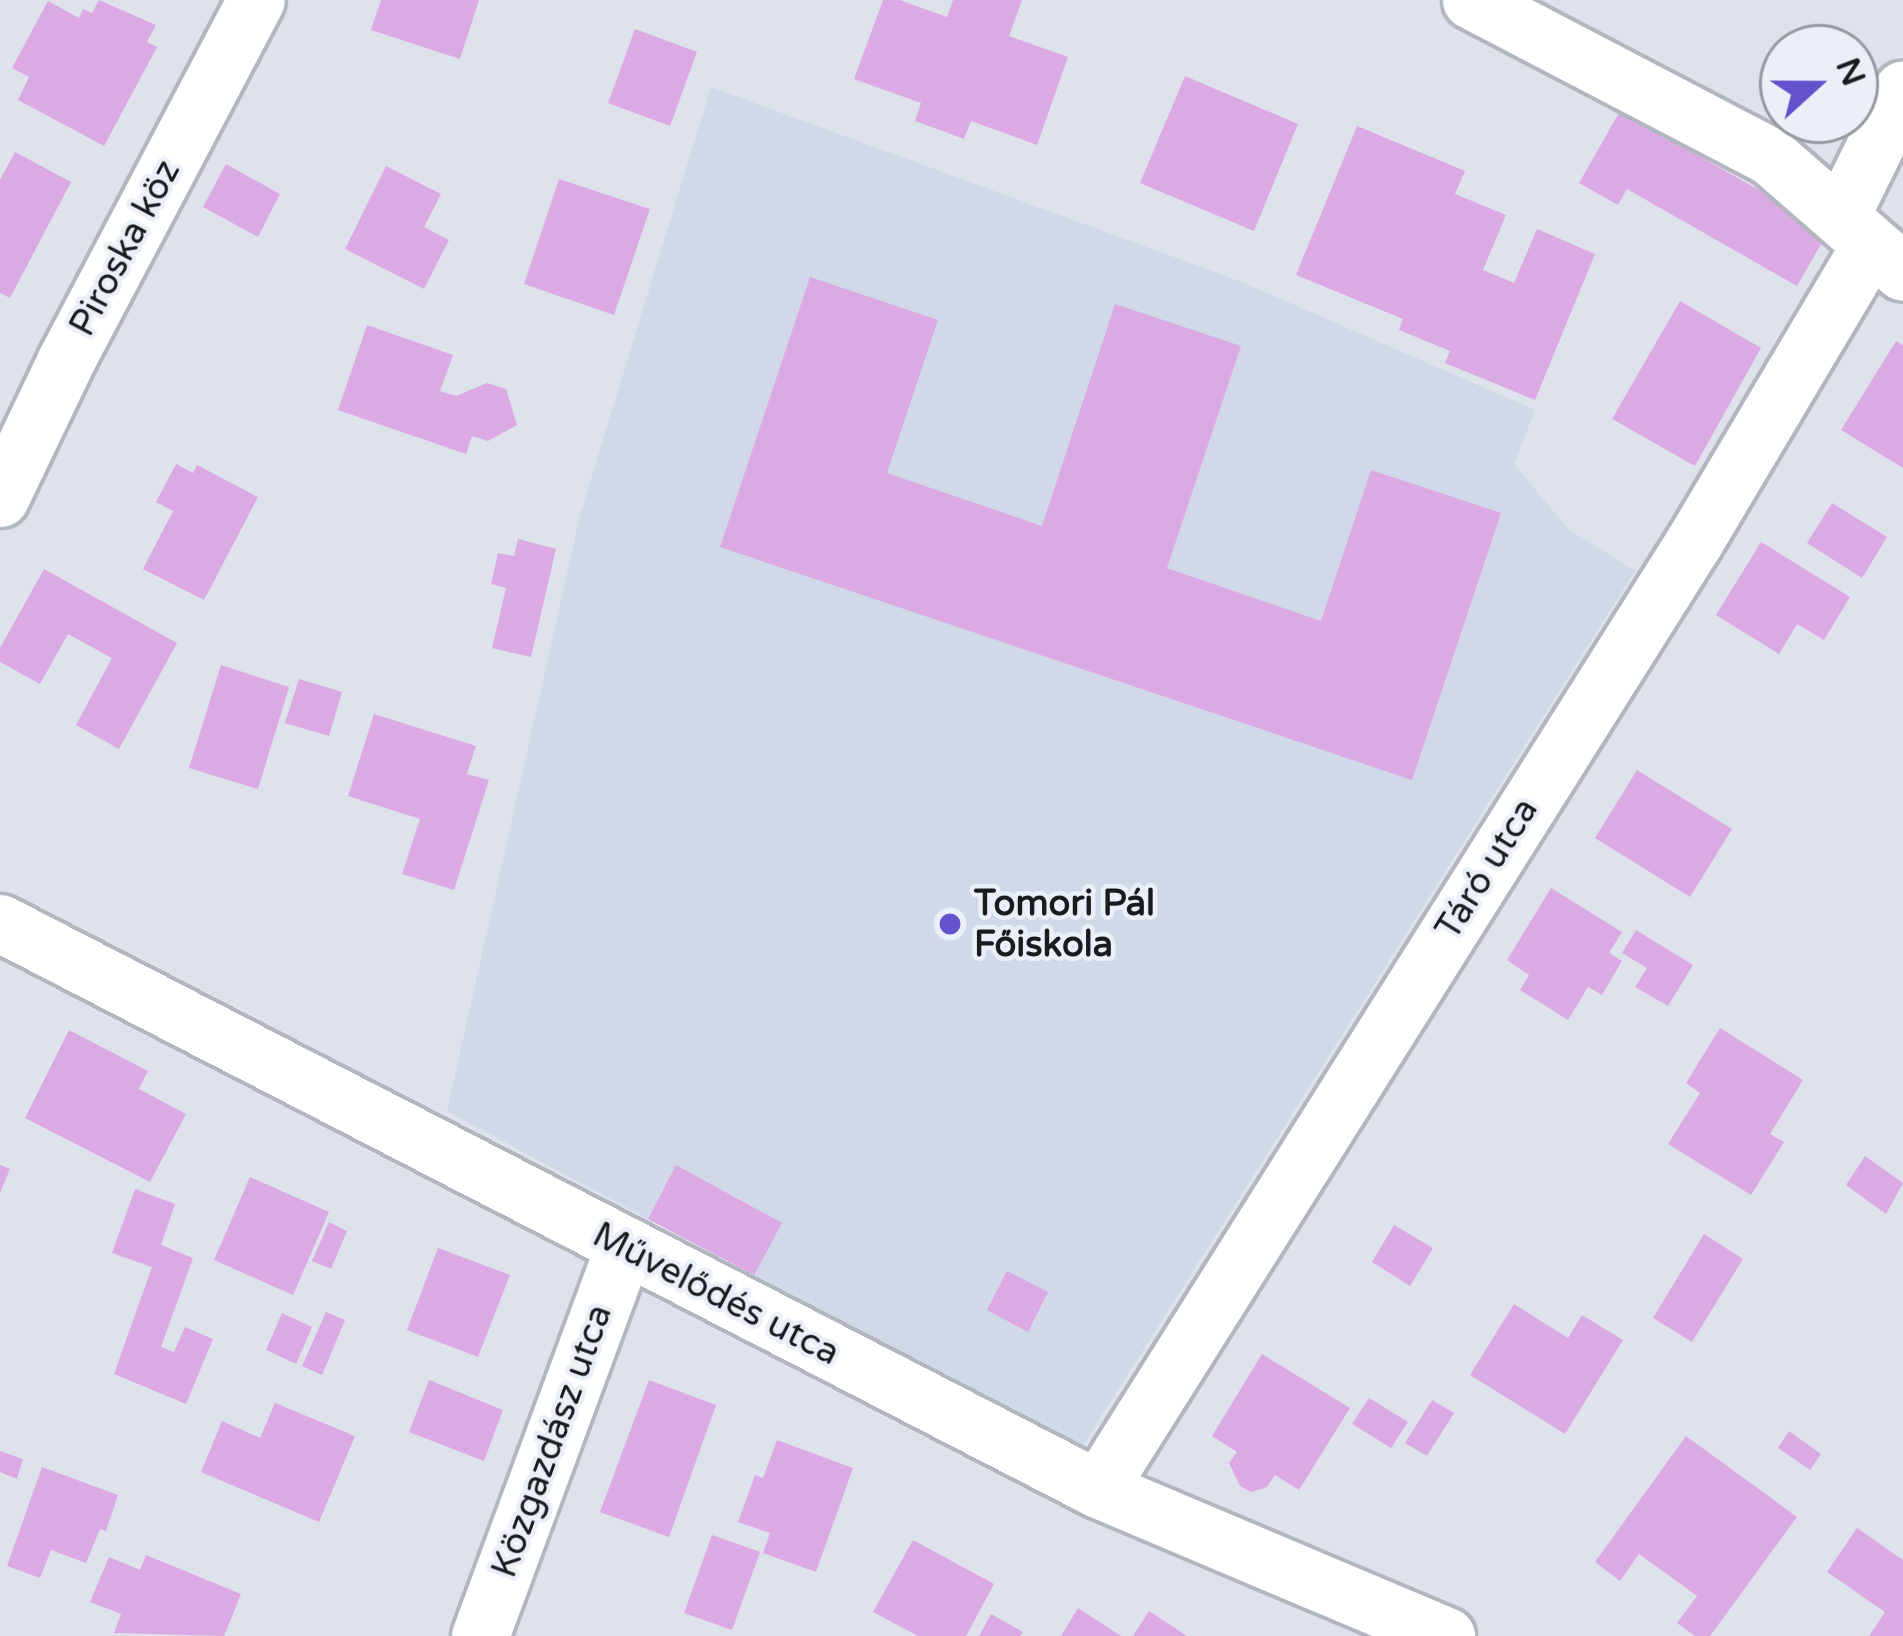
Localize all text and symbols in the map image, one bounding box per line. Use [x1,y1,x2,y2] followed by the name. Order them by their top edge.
[1759,24,1879,144] north arrow
[1827,53,1873,91] text: N
[61,153,189,343] street label: Piroska köz
[1427,790,1547,948] street label: Táró utca
[974,881,1155,966] place label: Tomori Pál Főiskola
[937,911,963,937] marker: Tomori Pál Főiskola
[586,1213,846,1375] street label: Művelődés utca
[483,1299,621,1583] street label: Közgazdász utca

